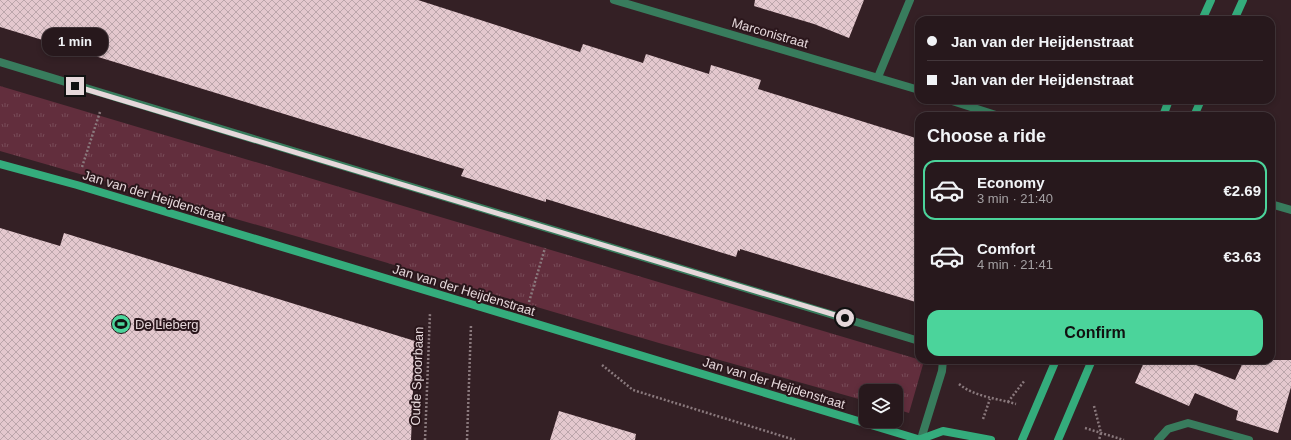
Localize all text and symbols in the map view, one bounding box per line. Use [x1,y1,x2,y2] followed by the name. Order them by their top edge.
[730,15,810,51] street label: Marconistraat
[42,28,108,56] callout: 1 min
[951,33,1134,50] text: Jan van der Heijdenstraat
[58,34,92,49] text: 1 min
[951,71,1134,88] text: Jan van der Heijdenstraat
[66,77,84,95] route end
[927,126,1046,146] text: Choose a ride
[81,167,227,225] street label: Jan van der Heijdenstraat
[929,172,965,208] icon: car
[977,174,1045,191] text: Economy
[1223,182,1261,199] text: €2.69
[977,191,1053,206] text: 3 min · 21:40
[929,238,965,274] icon: car
[977,240,1035,257] text: Comfort
[1223,248,1261,265] text: €3.63
[977,257,1053,272] text: 4 min · 21:41
[391,261,537,319] street label: Jan van der Heijdenstraat
[836,309,854,327] route start
[927,310,1263,356] button: Confirm
[110,313,132,335] sports icon: De Lieberg
[135,317,199,332] place label: De Lieberg
[408,326,426,426] street label: Oude Spoorbaan
[701,354,847,412] street label: Jan van der Heijdenstraat
[859,384,903,428] map controls
[859,384,903,428] button: layers

